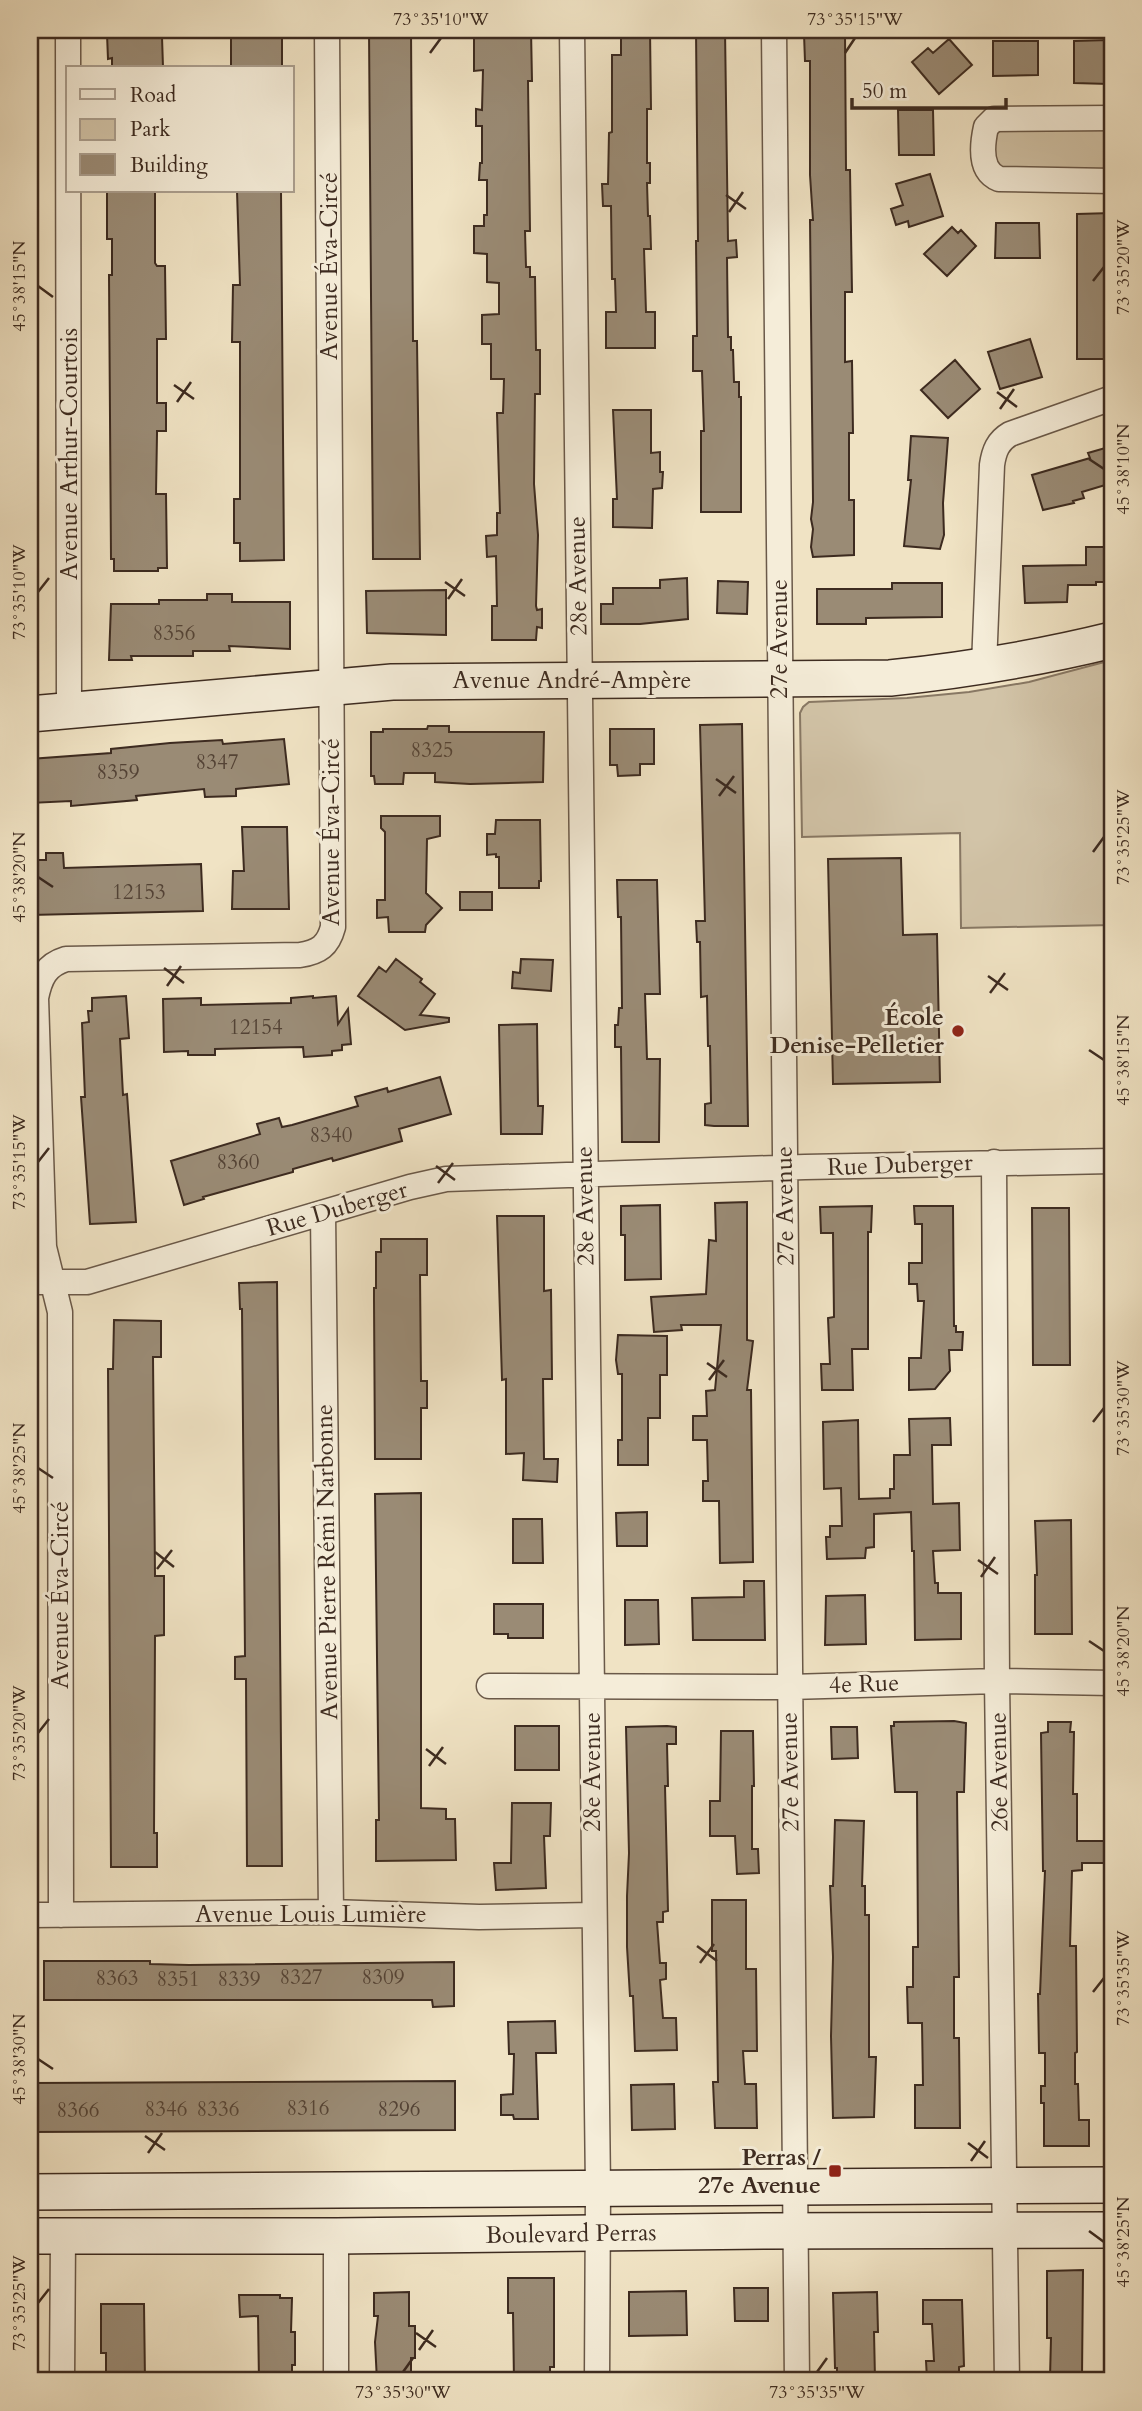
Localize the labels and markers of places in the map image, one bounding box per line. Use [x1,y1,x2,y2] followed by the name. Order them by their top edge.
[770,1001,944,1062] place label: École Denise-Pelletier
[950,1023,966,1039] marker: École Denise-Pelletier
[698,2141,822,2202] place label: Perras / 27e Avenue
[827,2163,843,2179] marker: Perras / 27e Avenue

